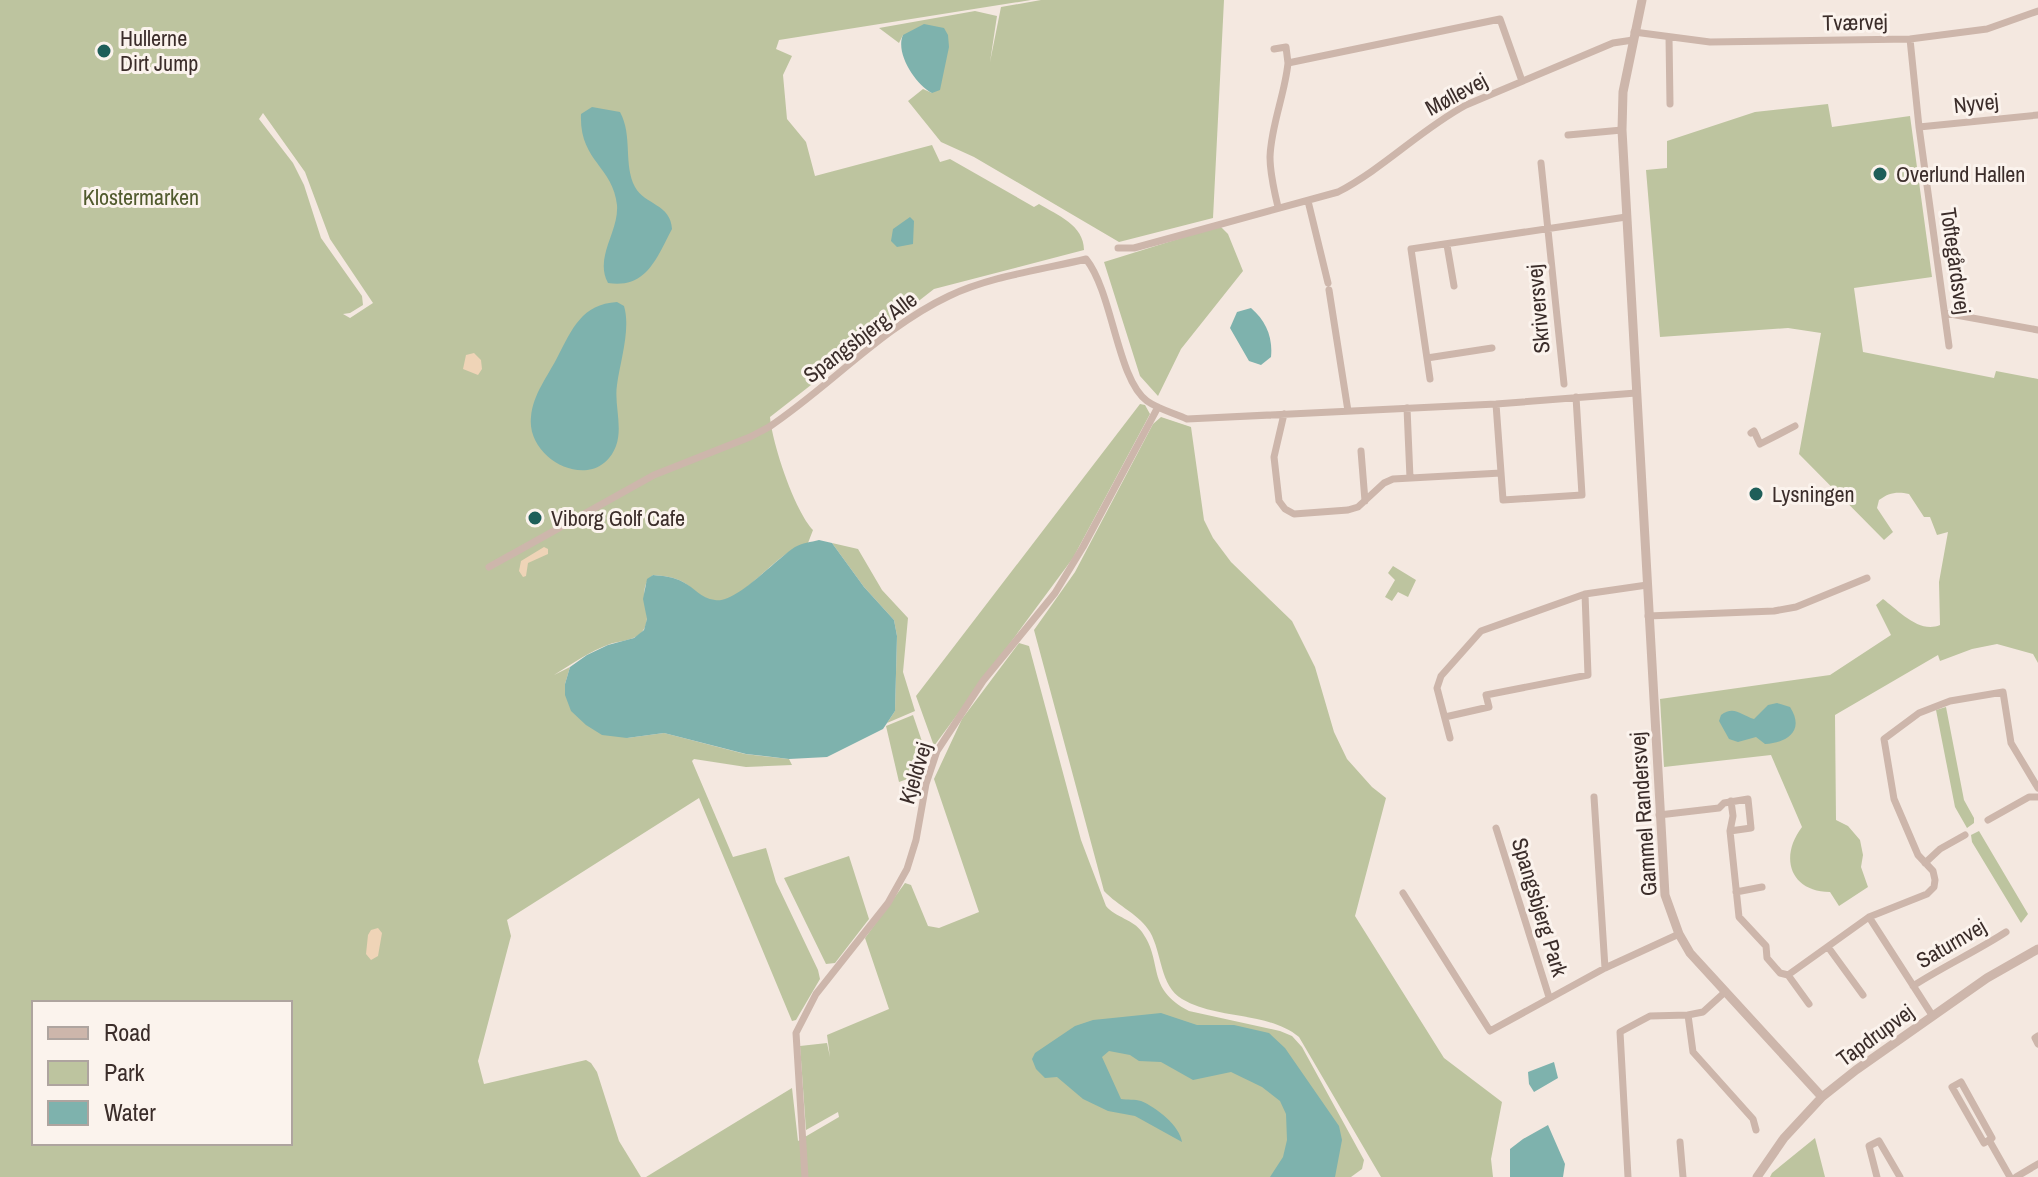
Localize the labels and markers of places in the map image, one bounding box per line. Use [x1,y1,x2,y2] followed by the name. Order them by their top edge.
[120,23,198,78] place label: Hullerne Dirt Jump
[95,42,113,60] marker: Hullerne Dirt Jump
[1896,159,2025,189] place label: Overlund Hallen
[1871,165,1889,183] marker: Overlund Hallen
[1772,479,1855,509] place label: Lysningen
[1747,485,1765,503] marker: Lysningen
[551,503,685,533] place label: Viborg Golf Cafe
[526,509,544,527] marker: Viborg Golf Cafe

